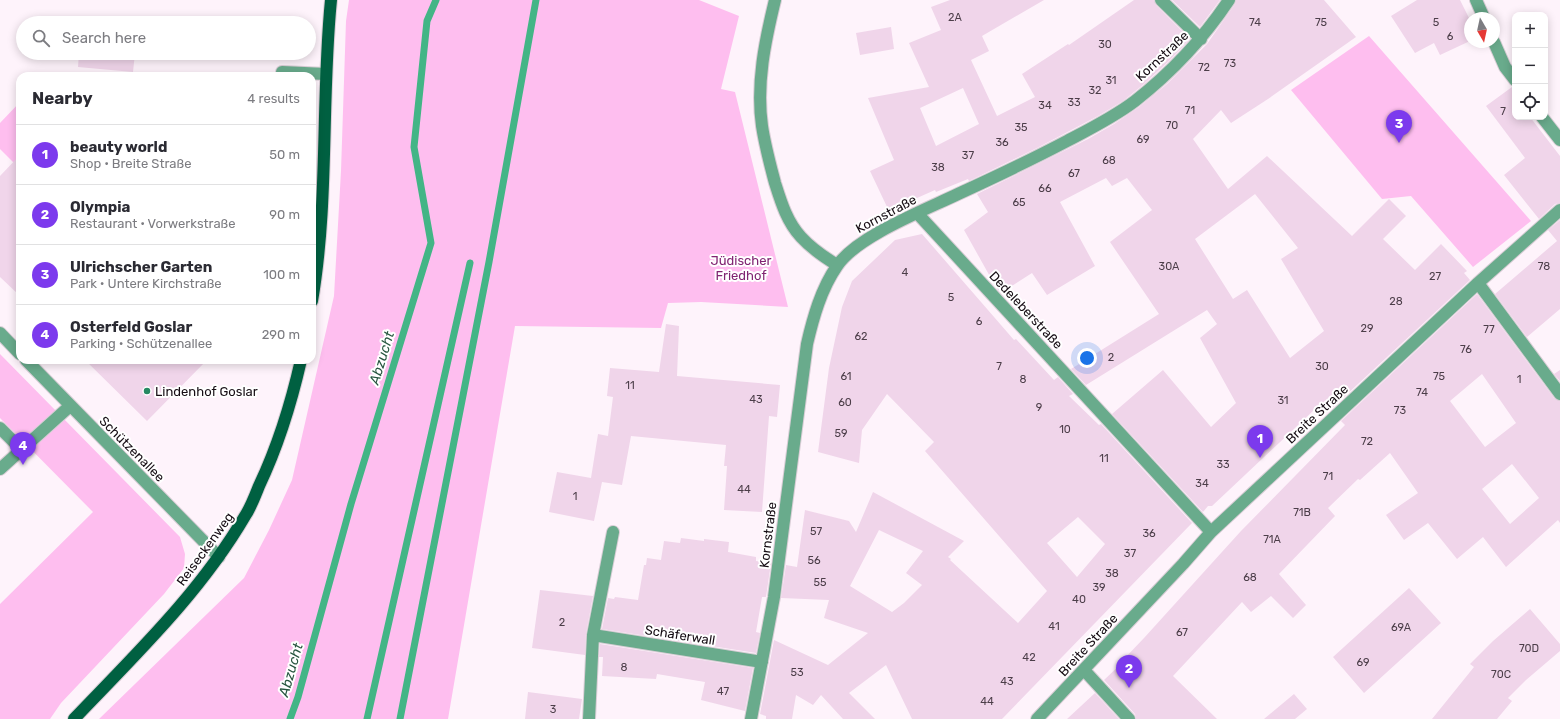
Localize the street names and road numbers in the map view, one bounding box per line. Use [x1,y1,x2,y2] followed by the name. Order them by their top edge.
[1133,28,1191,84] street label: Kornstraße
[853,192,919,236] street label: Kornstraße
[986,268,1066,352] street label: Dedeleberstraße
[1283,381,1351,447] street label: Breite Straße
[96,413,168,485] street label: Schützenallee
[757,501,779,569] street label: Kornstraße
[173,510,237,589] street label: Reiseckenweg
[1055,611,1121,679] street label: Breite Straße
[644,622,716,648] street label: Schäferwall

